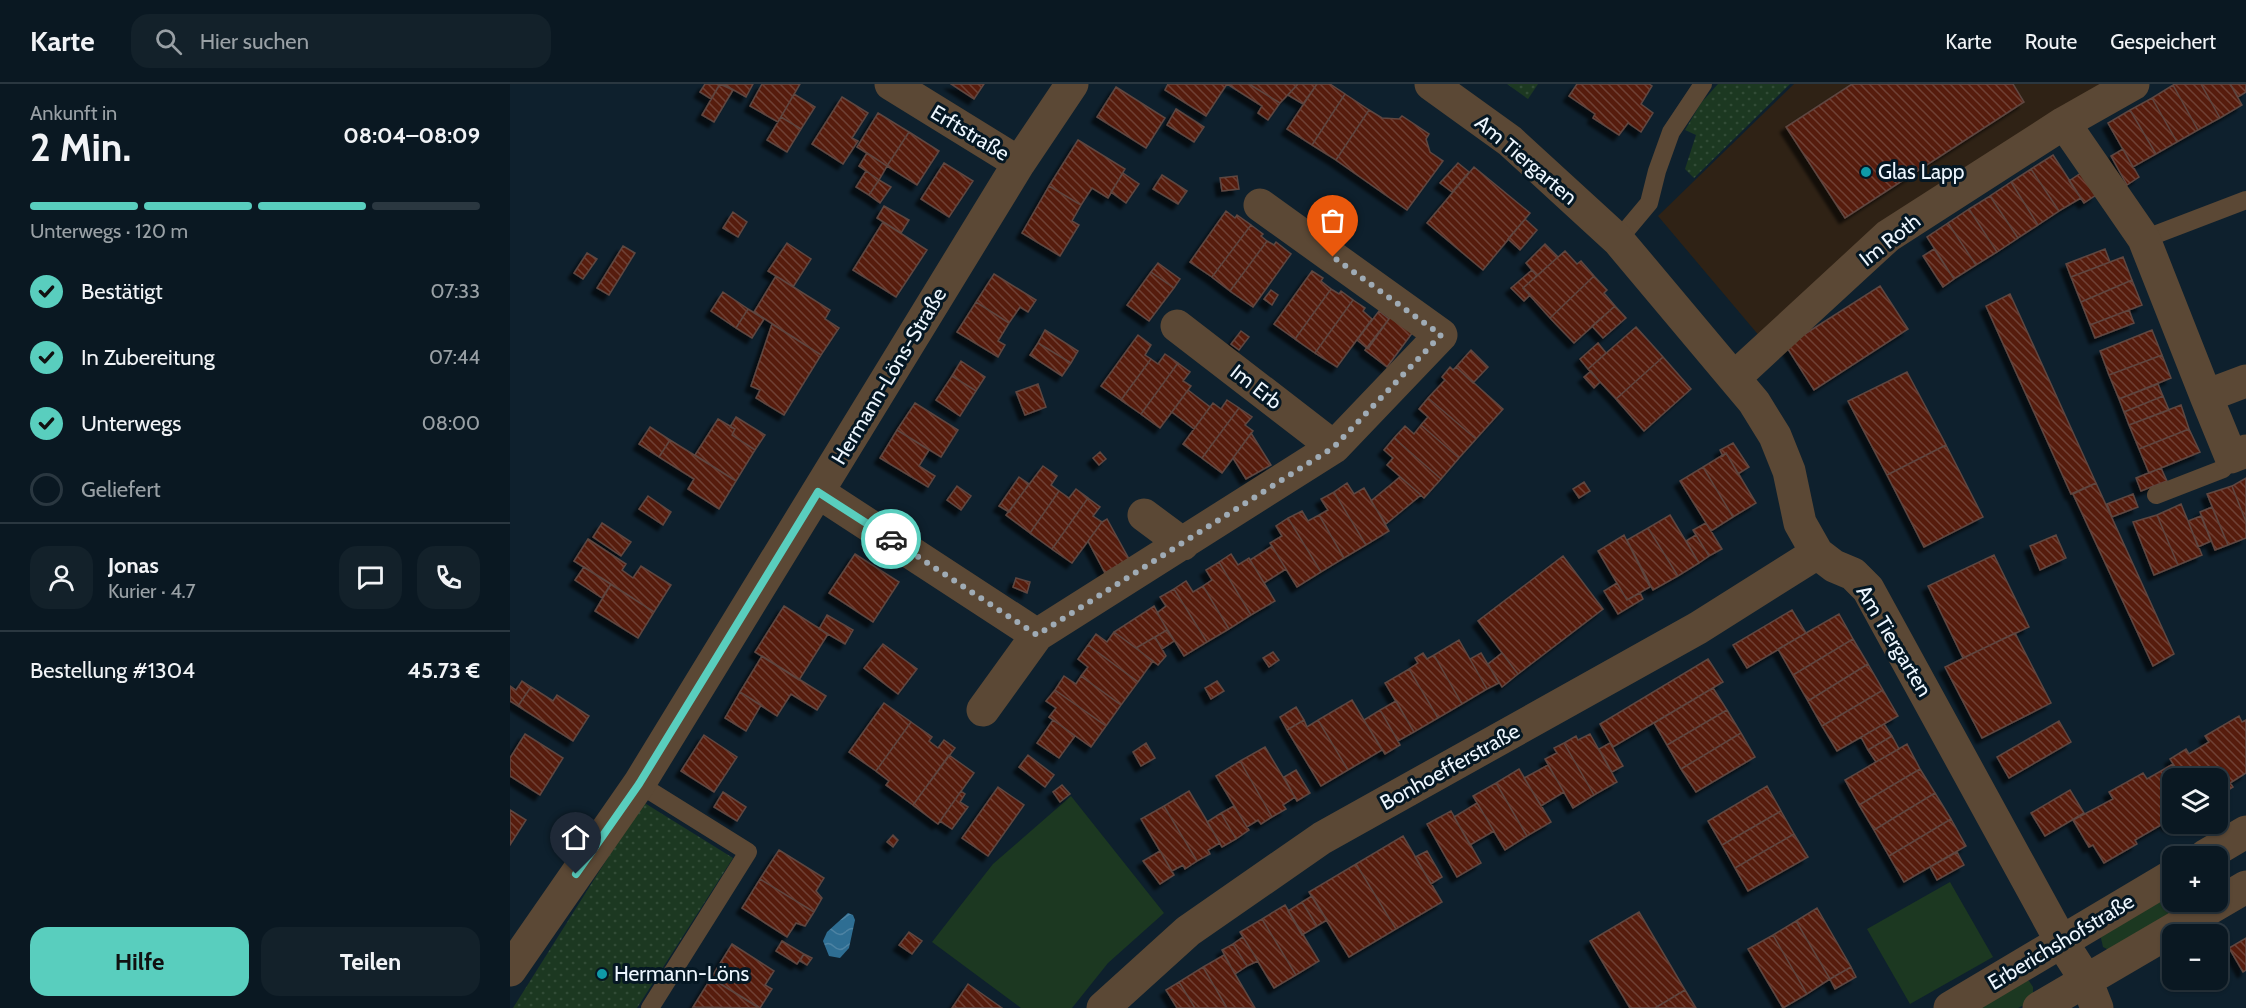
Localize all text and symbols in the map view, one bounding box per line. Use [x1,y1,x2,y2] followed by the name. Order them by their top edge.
[131,14,551,68] search box
[30,24,95,58] text: Karte
[152,25,185,58] icon: search
[200,28,309,55] text: Hier suchen
[1945,29,1992,54] text: Karte
[2025,29,2077,54] text: Route
[2110,29,2216,54] text: Gespeichert
[926,99,1014,166] street label: Erftstraße
[30,101,117,125] text: Ankunft in
[1470,110,1582,210] street label: Am Tiergarten
[343,122,480,149] text: 08:04–08:09
[30,123,131,171] text: 2 Min.
[1878,159,1964,184] place label: Glas Lapp
[1859,165,1873,179] marker: Glas Lapp
[1307,195,1358,257] pin
[1316,204,1349,237] icon: bag
[1854,208,1925,271] street label: Im Roth
[30,219,188,243] text: Unterwegs · 120 m
[30,275,63,308] icon: check
[81,278,163,305] text: Bestätigt
[430,279,480,303] text: 07:33
[826,282,951,469] street label: Hermann-Löns-Straße
[30,341,63,374] icon: check
[81,344,215,371] text: In Zubereitung
[429,345,480,369] text: 07:44
[1226,359,1287,414] street label: Im Erb
[30,407,63,440] icon: check
[81,410,181,437] text: Unterwegs
[422,411,480,435] text: 08:00
[81,476,161,503] text: Geliefert
[861,509,921,569] courier
[875,523,908,556] icon: car
[30,546,93,609] button: person
[339,546,402,609] button: chat
[417,546,480,609] button: phone
[108,552,159,579] text: Jonas
[108,579,196,603] text: Kurier · 4.7
[1851,581,1937,701] street label: Am Tiergarten
[30,657,195,684] text: Bestellung #1304
[408,657,480,684] text: 45.73 €
[1376,718,1524,815] street label: Bonhoefferstraße
[2162,768,2228,990] map controls
[2162,768,2228,834] button: layers
[550,812,601,874] pin
[559,821,592,854] icon: home
[2162,846,2228,912] button: +
[1983,888,2139,995] street label: Erberichshofstraße
[2162,924,2228,990] button: −
[30,927,249,996] button: Hilfe
[261,927,480,996] button: Teilen
[614,961,749,986] place label: Hermann-Löns
[595,967,609,981] marker: Hermann-Löns

